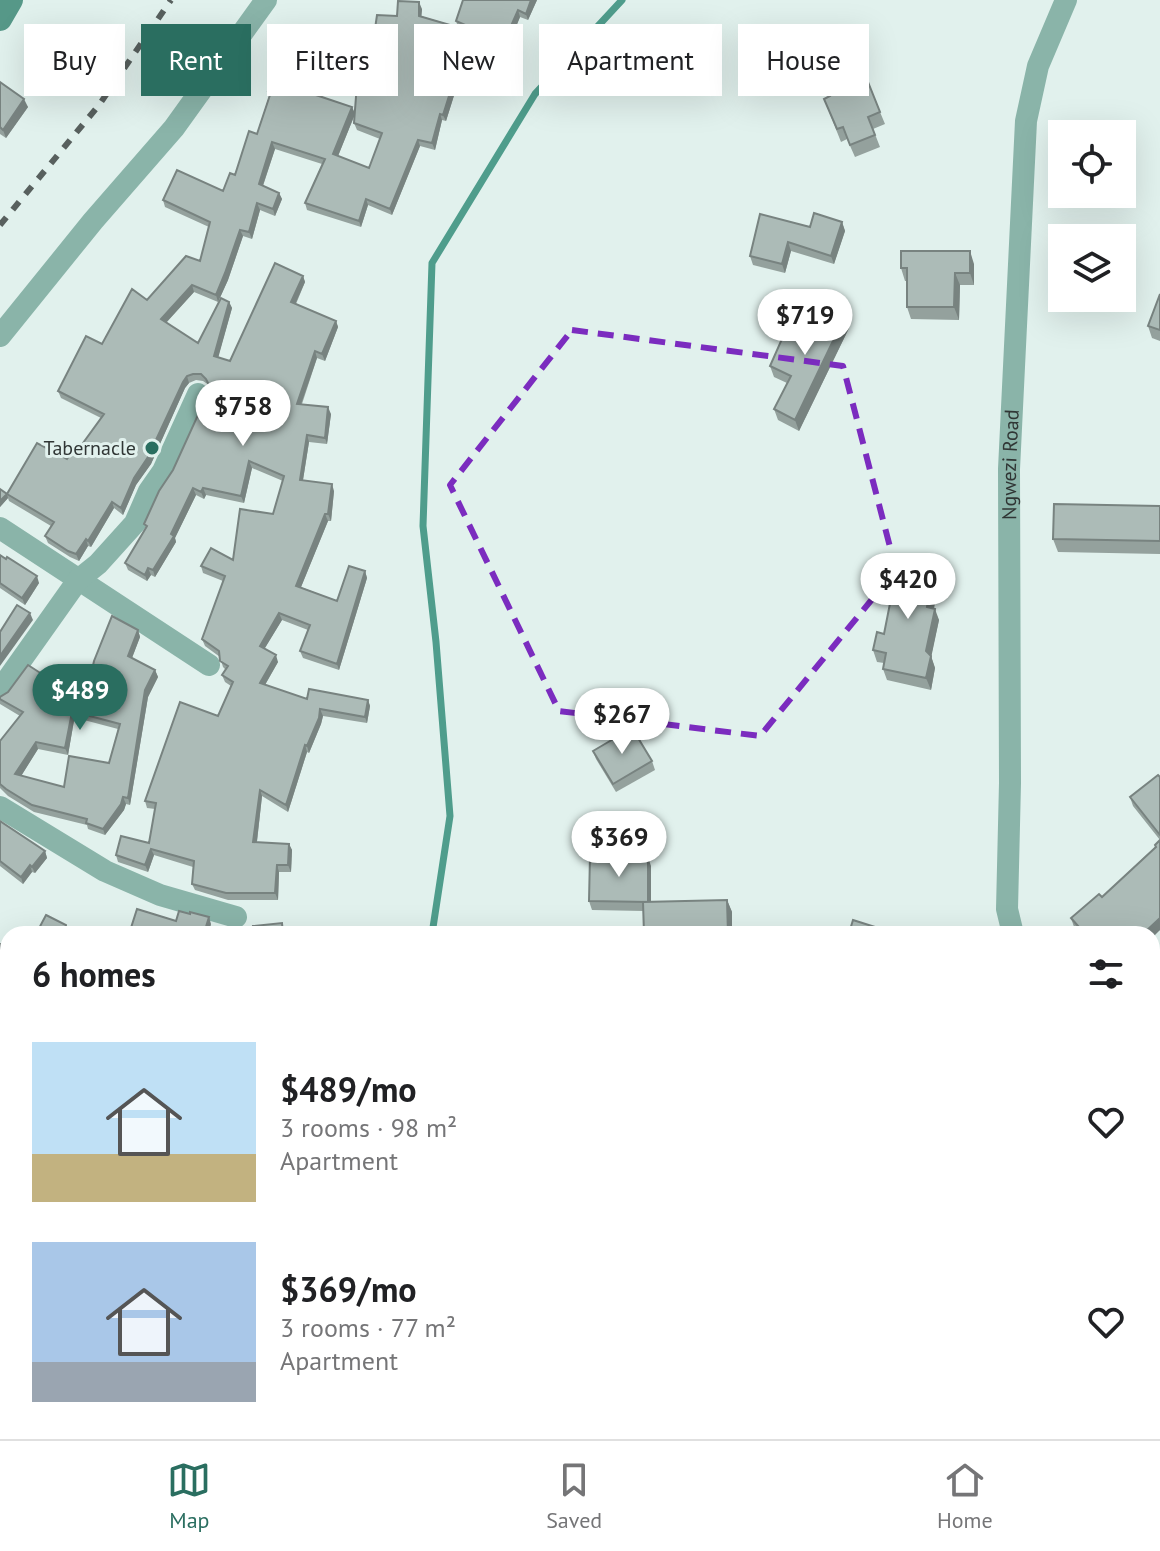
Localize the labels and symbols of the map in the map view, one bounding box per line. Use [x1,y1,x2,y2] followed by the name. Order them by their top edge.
[758,289,852,357] pin: $719
[196,380,290,448] pin: $758
[996,409,1025,520] street label: Ngwezi Road
[43,435,136,461] place label: Tabernacle
[143,439,161,457] marker: Tabernacle
[861,553,955,621] pin: $420
[33,664,127,732] pin: $489
[575,688,669,756] pin: $267
[572,811,666,879] pin: $369

